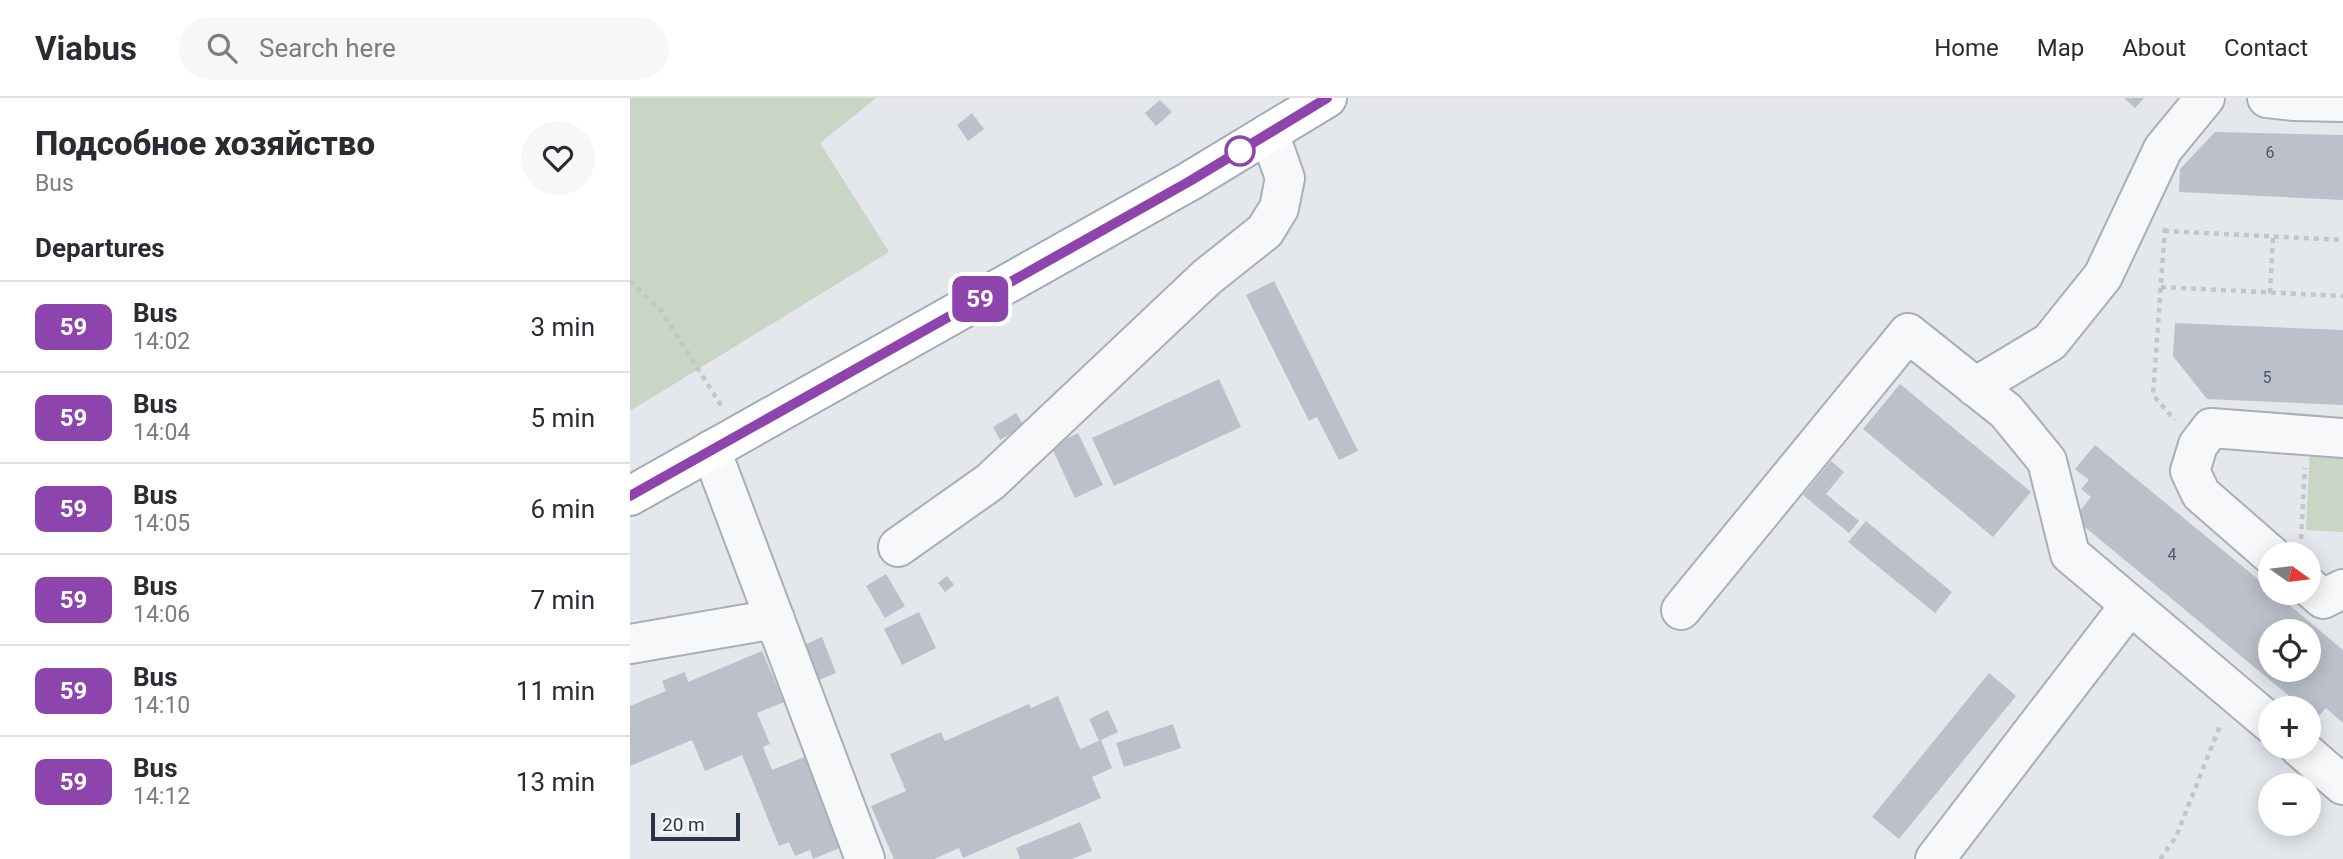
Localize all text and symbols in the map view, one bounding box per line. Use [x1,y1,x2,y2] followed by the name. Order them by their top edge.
[179,17,669,80] search box
[35,29,137,68] text: Viabus
[203,29,241,67] icon: search
[259,33,396,63] text: Search here
[1934,34,1999,62] text: Home
[2037,34,2084,62] text: Map
[2122,34,2186,62] text: About
[2224,34,2308,62] text: Contact
[521,121,595,195] button: heart
[35,124,375,163] text: Подсобное хозяйство
[1225,136,1255,166] unlabelled marker
[2266,143,2275,162] house number: 6
[35,170,74,197] text: Bus
[35,233,165,263] text: Departures
[948,276,1012,322] line badge: 59
[966,285,994,313] text: 59
[133,298,178,328] text: Bus
[530,312,595,342] text: 3 min
[60,313,87,341] text: 59
[133,328,190,355] text: 14:02
[2263,368,2272,387] house number: 5
[133,389,178,419] text: Bus
[530,403,595,433] text: 5 min
[60,404,87,432] text: 59
[133,419,190,446] text: 14:04
[133,480,178,510] text: Bus
[530,494,595,524] text: 6 min
[60,495,87,523] text: 59
[133,510,190,537] text: 14:05
[2258,542,2320,606] north arrow
[2258,542,2321,836] map controls
[2168,545,2177,564] house number: 4
[133,571,178,601] text: Bus
[530,585,595,615] text: 7 min
[60,586,87,614] text: 59
[133,601,190,628] text: 14:06
[2258,619,2321,682] button: locate
[133,662,178,692] text: Bus
[516,676,595,706] text: 11 min
[60,677,87,705] text: 59
[133,692,190,719] text: 14:10
[2258,696,2321,759] button: +
[133,753,178,783] text: Bus
[516,767,595,797] text: 13 min
[60,768,87,796] text: 59
[2258,773,2321,836] button: −
[133,783,190,810] text: 14:12
[651,810,740,842] scale bar
[662,813,705,836] text: 20 m

